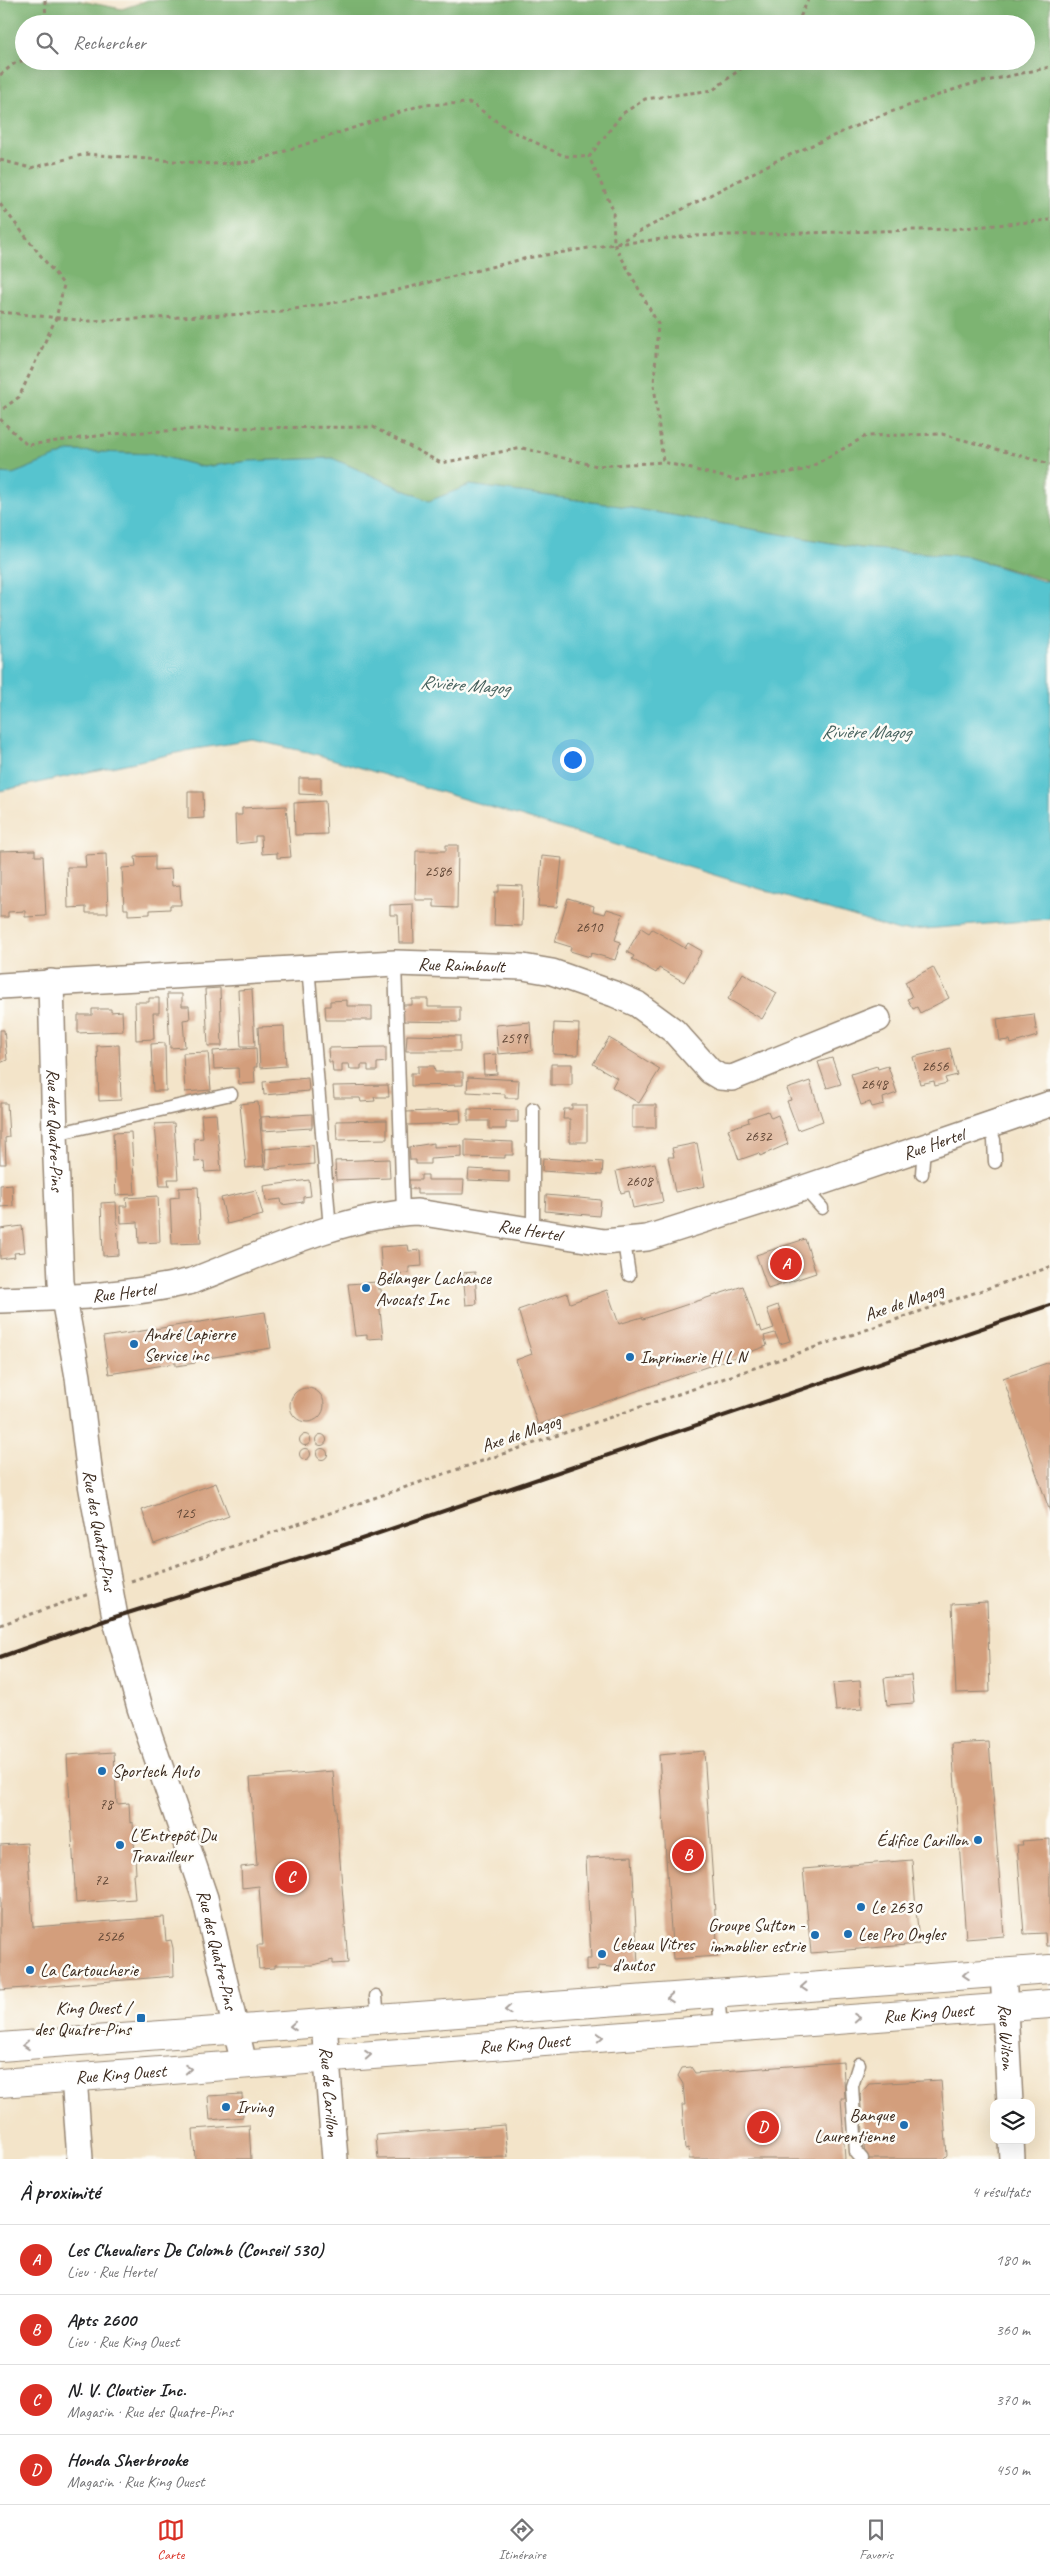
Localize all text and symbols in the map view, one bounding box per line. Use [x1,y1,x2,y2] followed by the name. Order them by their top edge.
[15,15,1035,70] search box
[33,29,61,57] icon: search
[73,31,146,55] text: Rechercher
[420,670,512,700] water label: Rivière Magog
[821,720,913,744] water label: Rivière Magog
[560,747,586,773] your location
[424,862,453,881] house number: 2586
[575,918,604,937] house number: 2610
[418,953,507,977] street label: Rue Raimbault
[500,1029,529,1048] house number: 2599
[921,1057,950,1076] house number: 2656
[42,1068,68,1194] street label: Rue des Quatre-Pins
[860,1075,889,1094] house number: 2648
[900,1122,970,1164] street label: Rue Hertel
[744,1127,773,1146] house number: 2632
[625,1172,654,1191] house number: 2608
[497,1214,566,1246] street label: Rue Hertel
[770,1245,802,1283] pin: A
[376,1267,492,1310] place label: Bélanger Lachance Avocats Inc
[91,1277,160,1307] street label: Rue Hertel
[861,1278,948,1326] street label: Axe de Magog
[360,1282,372,1294] marker: Bélanger Lachance Avocats Inc
[144,1323,236,1366] place label: André Lapierre Service inc
[128,1338,140,1350] marker: André Lapierre Service inc
[640,1346,749,1368] place label: Imprimerie H L N
[624,1351,636,1363] marker: Imprimerie H L N
[478,1409,565,1457] street label: Axe de Magog
[78,1469,121,1595] street label: Rue des Quatre-Pins
[175,1504,196,1523] house number: 125
[112,1760,201,1782] place label: Sportech Auto
[96,1765,108,1777] marker: Sportech Auto
[99,1795,114,1814] house number: 78
[130,1824,218,1867] place label: L'Entrepôt Du Travailleur
[877,1829,969,1851] place label: Édifice Carillon
[972,1834,984,1846] marker: Édifice Carillon
[672,1836,704,1874] pin: B
[114,1839,126,1851] marker: L'Entrepôt Du Travailleur
[275,1858,307,1896] pin: C
[94,1871,109,1890] house number: 72
[192,1887,242,2014] street label: Rue des Quatre-Pins
[871,1896,923,1918] place label: Le 2630
[855,1901,867,1913] marker: Le 2630
[708,1914,806,1957] place label: Groupe Sutton - immoblier estrie
[858,1923,947,1945] place label: Lee Pro Ongles
[96,1927,125,1946] house number: 2526
[842,1928,854,1940] marker: Lee Pro Ongles
[809,1929,821,1941] marker: Groupe Sutton - immoblier estrie
[612,1933,696,1976] place label: Lebeau Vitres d'autos
[596,1948,608,1960] marker: Lebeau Vitres d'autos
[40,1959,139,1981] place label: La Cartoucherie
[24,1964,36,1976] marker: La Cartoucherie
[962,1969,970,1980] one-way arrow
[800,1982,808,1993] one-way arrow
[665,1992,673,2003] one-way arrow
[34,1997,135,2040] place label: King Ouest / des Quatre-Pins
[882,1999,976,2028] street label: Rue King Ouest
[994,2003,1019,2071] street label: Rue Wilson
[503,2004,511,2015] one-way arrow
[135,2012,147,2024] marker: King Ouest / des Quatre-Pins
[853,2013,861,2024] one-way arrow
[289,2021,297,2032] one-way arrow
[478,2029,573,2058] street label: Rue King Ouest
[596,2032,604,2043] one-way arrow
[22,2040,30,2051] one-way arrow
[315,2046,344,2138] street label: Rue de Carillon
[364,2050,372,2061] one-way arrow
[75,2059,169,2088] street label: Rue King Ouest
[184,2064,192,2075] one-way arrow
[236,2096,275,2118] place label: Irving
[990,2099,1035,2144] map controls
[990,2099,1035,2144] button: layers
[220,2101,232,2113] marker: Irving
[814,2104,895,2147] place label: Banque Laurentienne
[747,2108,779,2146] pin: D
[898,2119,910,2131] marker: Banque Laurentienne
[20,2179,100,2205] text: À proximité
[971,2182,1030,2202] text: 4 résultats
[67,2238,323,2262] text: Les Chevaliers De Colomb (Conseil 530)
[32,2250,40,2270] text: A
[996,2250,1030,2270] text: 180 m
[67,2262,155,2282] text: Lieu · Rue Hertel
[67,2308,136,2332] text: Apts 2600
[32,2320,40,2340] text: B
[996,2320,1030,2340] text: 360 m
[67,2332,179,2352] text: Lieu · Rue King Ouest
[67,2378,186,2402] text: N. V. Cloutier Inc.
[32,2390,40,2410] text: C
[996,2390,1030,2410] text: 370 m
[67,2402,233,2422] text: Magasin · Rue des Quatre-Pins
[67,2448,187,2472] text: Honda Sherbrooke
[31,2460,41,2480] text: D
[996,2460,1030,2480] text: 450 m
[67,2472,205,2492] text: Magasin · Rue King Ouest
[157,2516,185,2563] tab: Carte
[498,2516,546,2563] tab: Itinéraire
[859,2516,893,2563] tab: Favoris

